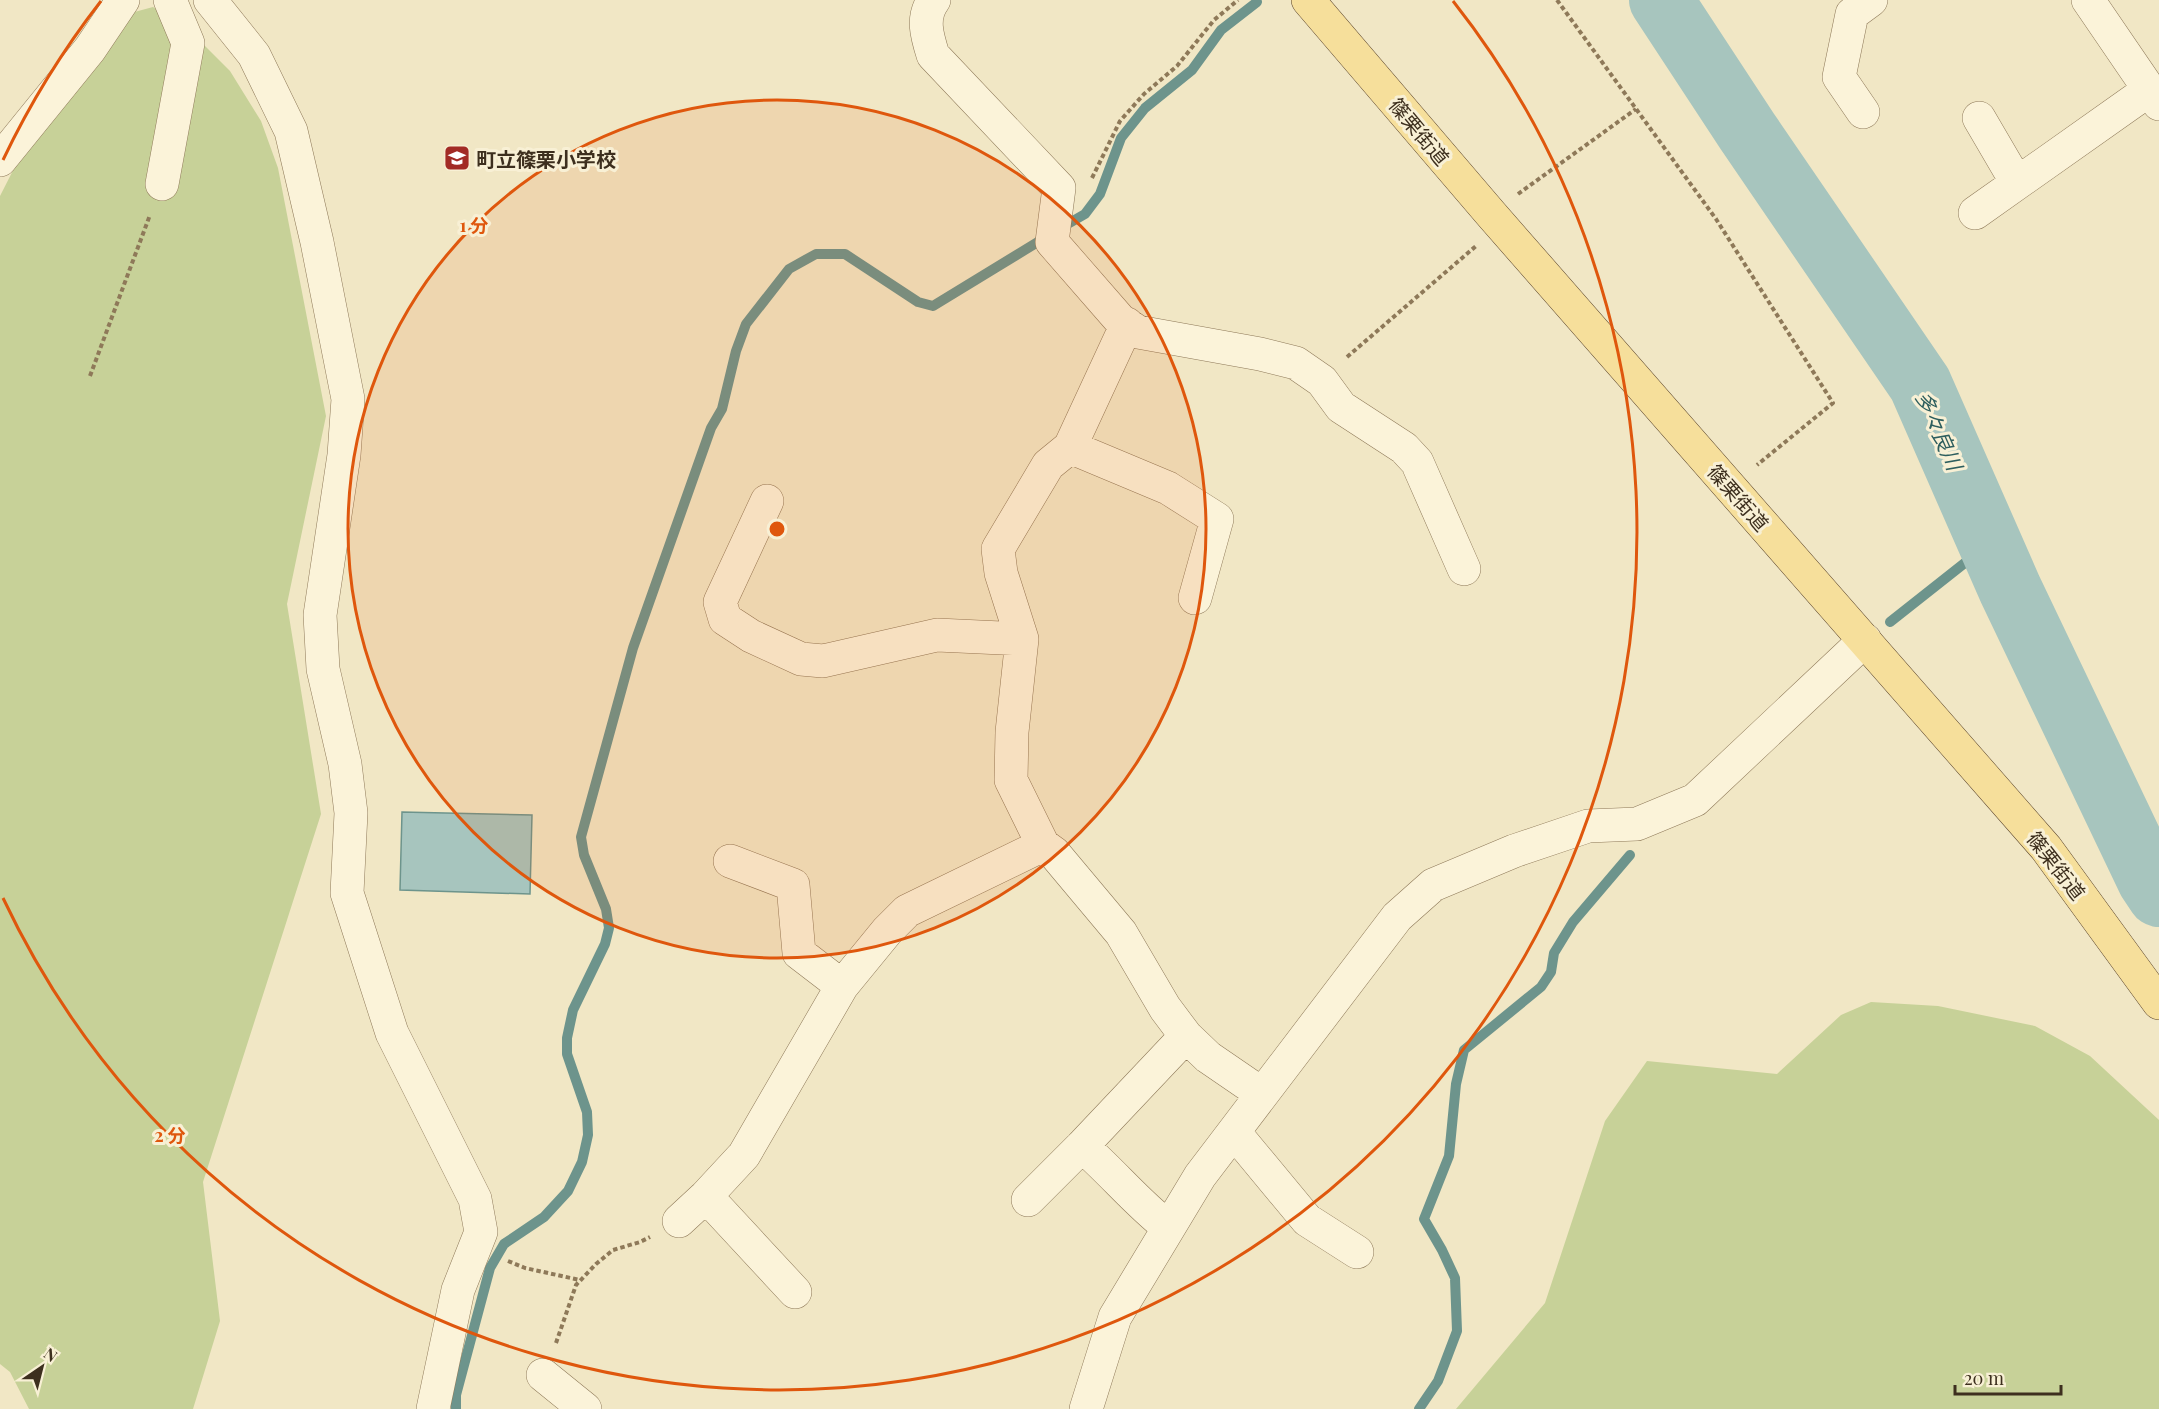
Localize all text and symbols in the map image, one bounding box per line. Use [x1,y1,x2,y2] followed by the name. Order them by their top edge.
[1384,92,1456,170] street label: 篠栗街道
[442,143,472,173] school or university icon: 町立篠栗小学校
[476,145,616,172] place label: 町立篠栗小学校
[459,213,489,237] text: 1 分
[1910,386,1971,476] water label: 多々良川
[1703,458,1775,536] street label: 篠栗街道
[767,519,787,539] centre of rings
[2022,825,2092,905] street label: 篠栗街道
[154,1123,186,1147] text: 2 分
[12,1337,72,1397] north arrow
[40,1342,62,1366] text: N
[1955,1358,2062,1396] scale bar
[1964,1366,2004,1390] text: 20 m

